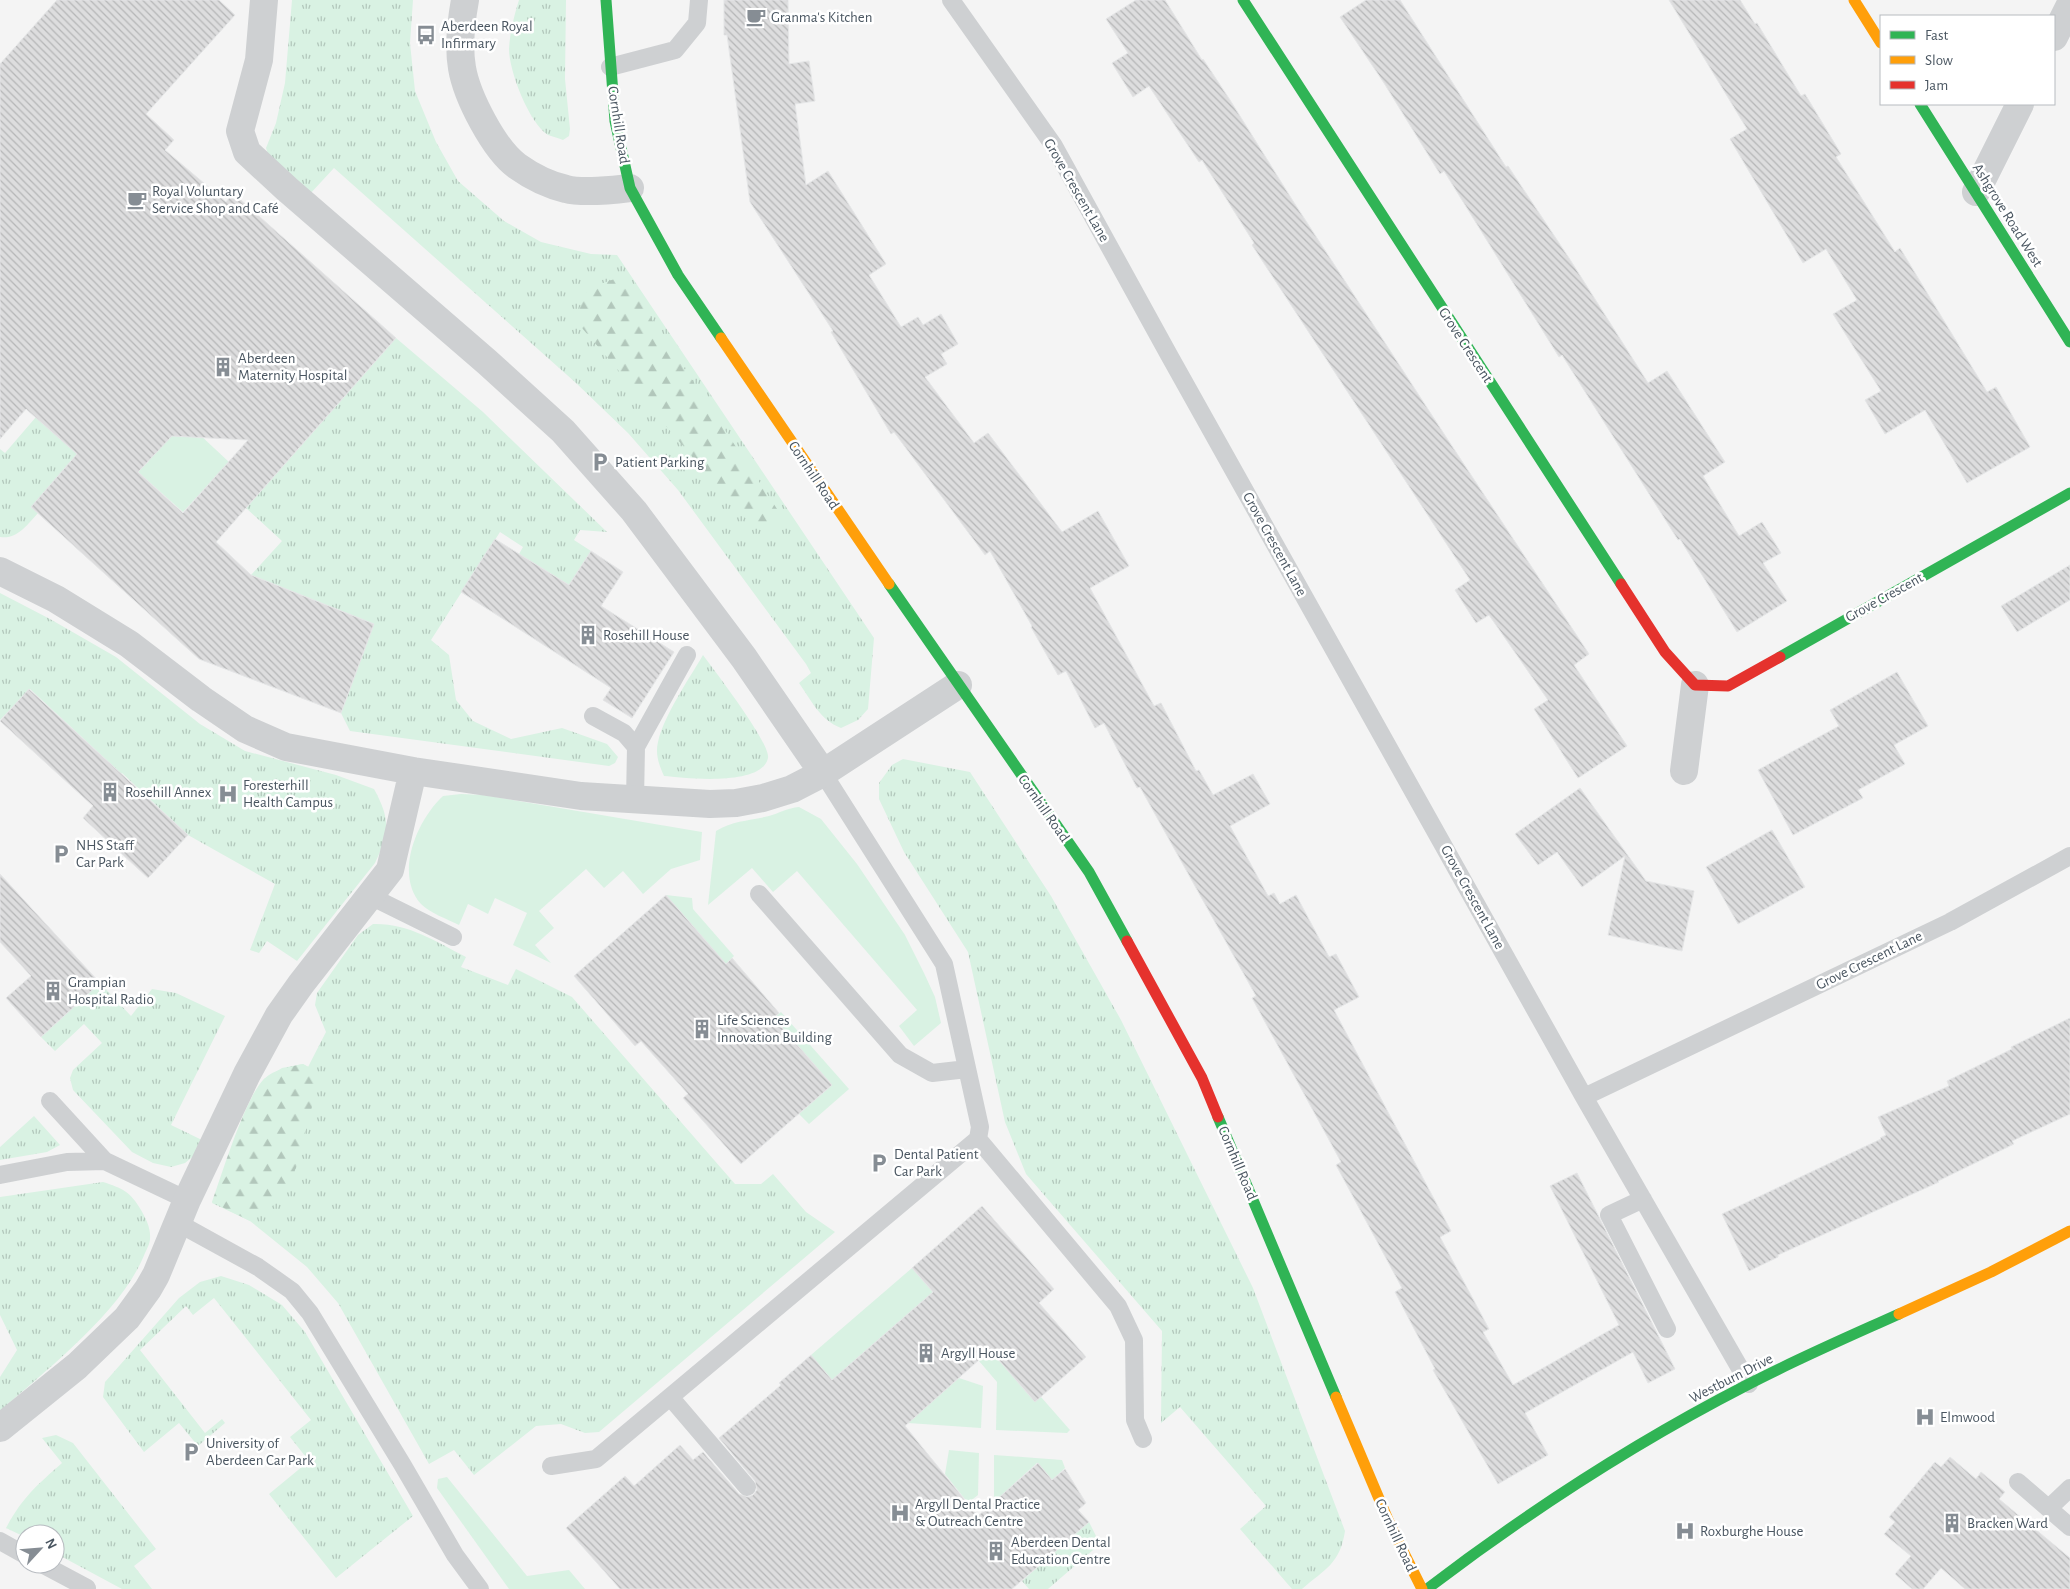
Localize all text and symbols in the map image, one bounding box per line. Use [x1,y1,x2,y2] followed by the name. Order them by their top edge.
[745,6,767,28] cafe icon: Granma's Kitchen
[771,10,872,25] place label: Granma's Kitchen
[1880,15,2055,105] legend
[441,19,533,51] place label: Aberdeen Royal Infirmary
[415,24,437,46] bus stop icon: Aberdeen Royal Infirmary
[1925,28,1949,43] text: Fast
[1925,53,1953,68] text: Slow
[1925,78,1948,93] text: Jam
[605,85,632,165] street label: Cornhill Road
[1041,136,1112,244] street label: Grove Crescent Lane
[1970,161,2046,270] street label: Ashgrove Road West
[152,184,279,216] place label: Royal Voluntary Service Shop and Café
[126,189,148,211] cafe icon: Royal Voluntary Service Shop and Café
[1436,305,1495,386] street label: Grove Crescent
[238,351,348,383] place label: Aberdeen Maternity Hospital
[212,356,234,378] building icon: Aberdeen Maternity Hospital
[785,439,842,512] street label: Cornhill Road
[589,451,611,473] parking icon: Patient Parking
[615,455,705,470] place label: Patient Parking
[1240,490,1309,599] street label: Grove Crescent Lane
[1843,570,1926,625] street label: Grove Crescent
[577,624,599,646] building icon: Rosehill House
[603,628,689,643] place label: Rosehill House
[1015,772,1072,845] street label: Cornhill Road
[243,778,333,810] place label: Foresterhill Health Campus
[99,781,121,803] building icon: Rosehill Annex
[217,783,239,805] hospital icon: Foresterhill Health Campus
[125,785,212,800] place label: Rosehill Annex
[76,838,135,870] place label: NHS Staff Car Park
[50,843,72,865] parking icon: NHS Staff Car Park
[1438,843,1507,952] street label: Grove Crescent Lane
[1814,928,1925,993] street label: Grove Crescent Lane
[68,975,154,1007] place label: Grampian Hospital Radio
[42,980,64,1002] building icon: Grampian Hospital Radio
[717,1013,832,1045] place label: Life Sciences Innovation Building
[691,1018,713,1040] building icon: Life Sciences Innovation Building
[1215,1124,1260,1202] street label: Cornhill Road
[894,1147,979,1179] place label: Dental Patient Car Park
[868,1152,890,1174] parking icon: Dental Patient Car Park
[915,1342,937,1364] building icon: Argyll House
[941,1346,1015,1361] place label: Argyll House
[1687,1351,1775,1406] street label: Westburn Drive
[1914,1406,1936,1428] hospital icon: Elmwood
[1940,1410,1995,1425] place label: Elmwood
[206,1436,314,1468] place label: University of Aberdeen Car Park
[180,1441,202,1463] parking icon: University of Aberdeen Car Park
[1372,1496,1419,1574] street label: Cornhill Road
[915,1497,1040,1529] place label: Argyll Dental Practice & Outreach Centre
[889,1502,911,1524] hospital icon: Argyll Dental Practice & Outreach Centre
[1941,1512,1963,1534] building icon: Bracken Ward
[1967,1516,2048,1531] place label: Bracken Ward
[1674,1520,1696,1542] hospital icon: Roxburghe House
[15,1524,65,1574] north arrow
[1700,1524,1804,1539] place label: Roxburghe House
[1011,1535,1111,1567] place label: Aberdeen Dental Education Centre
[42,1536,59,1551] text: N
[985,1540,1007,1562] building icon: Aberdeen Dental Education Centre

